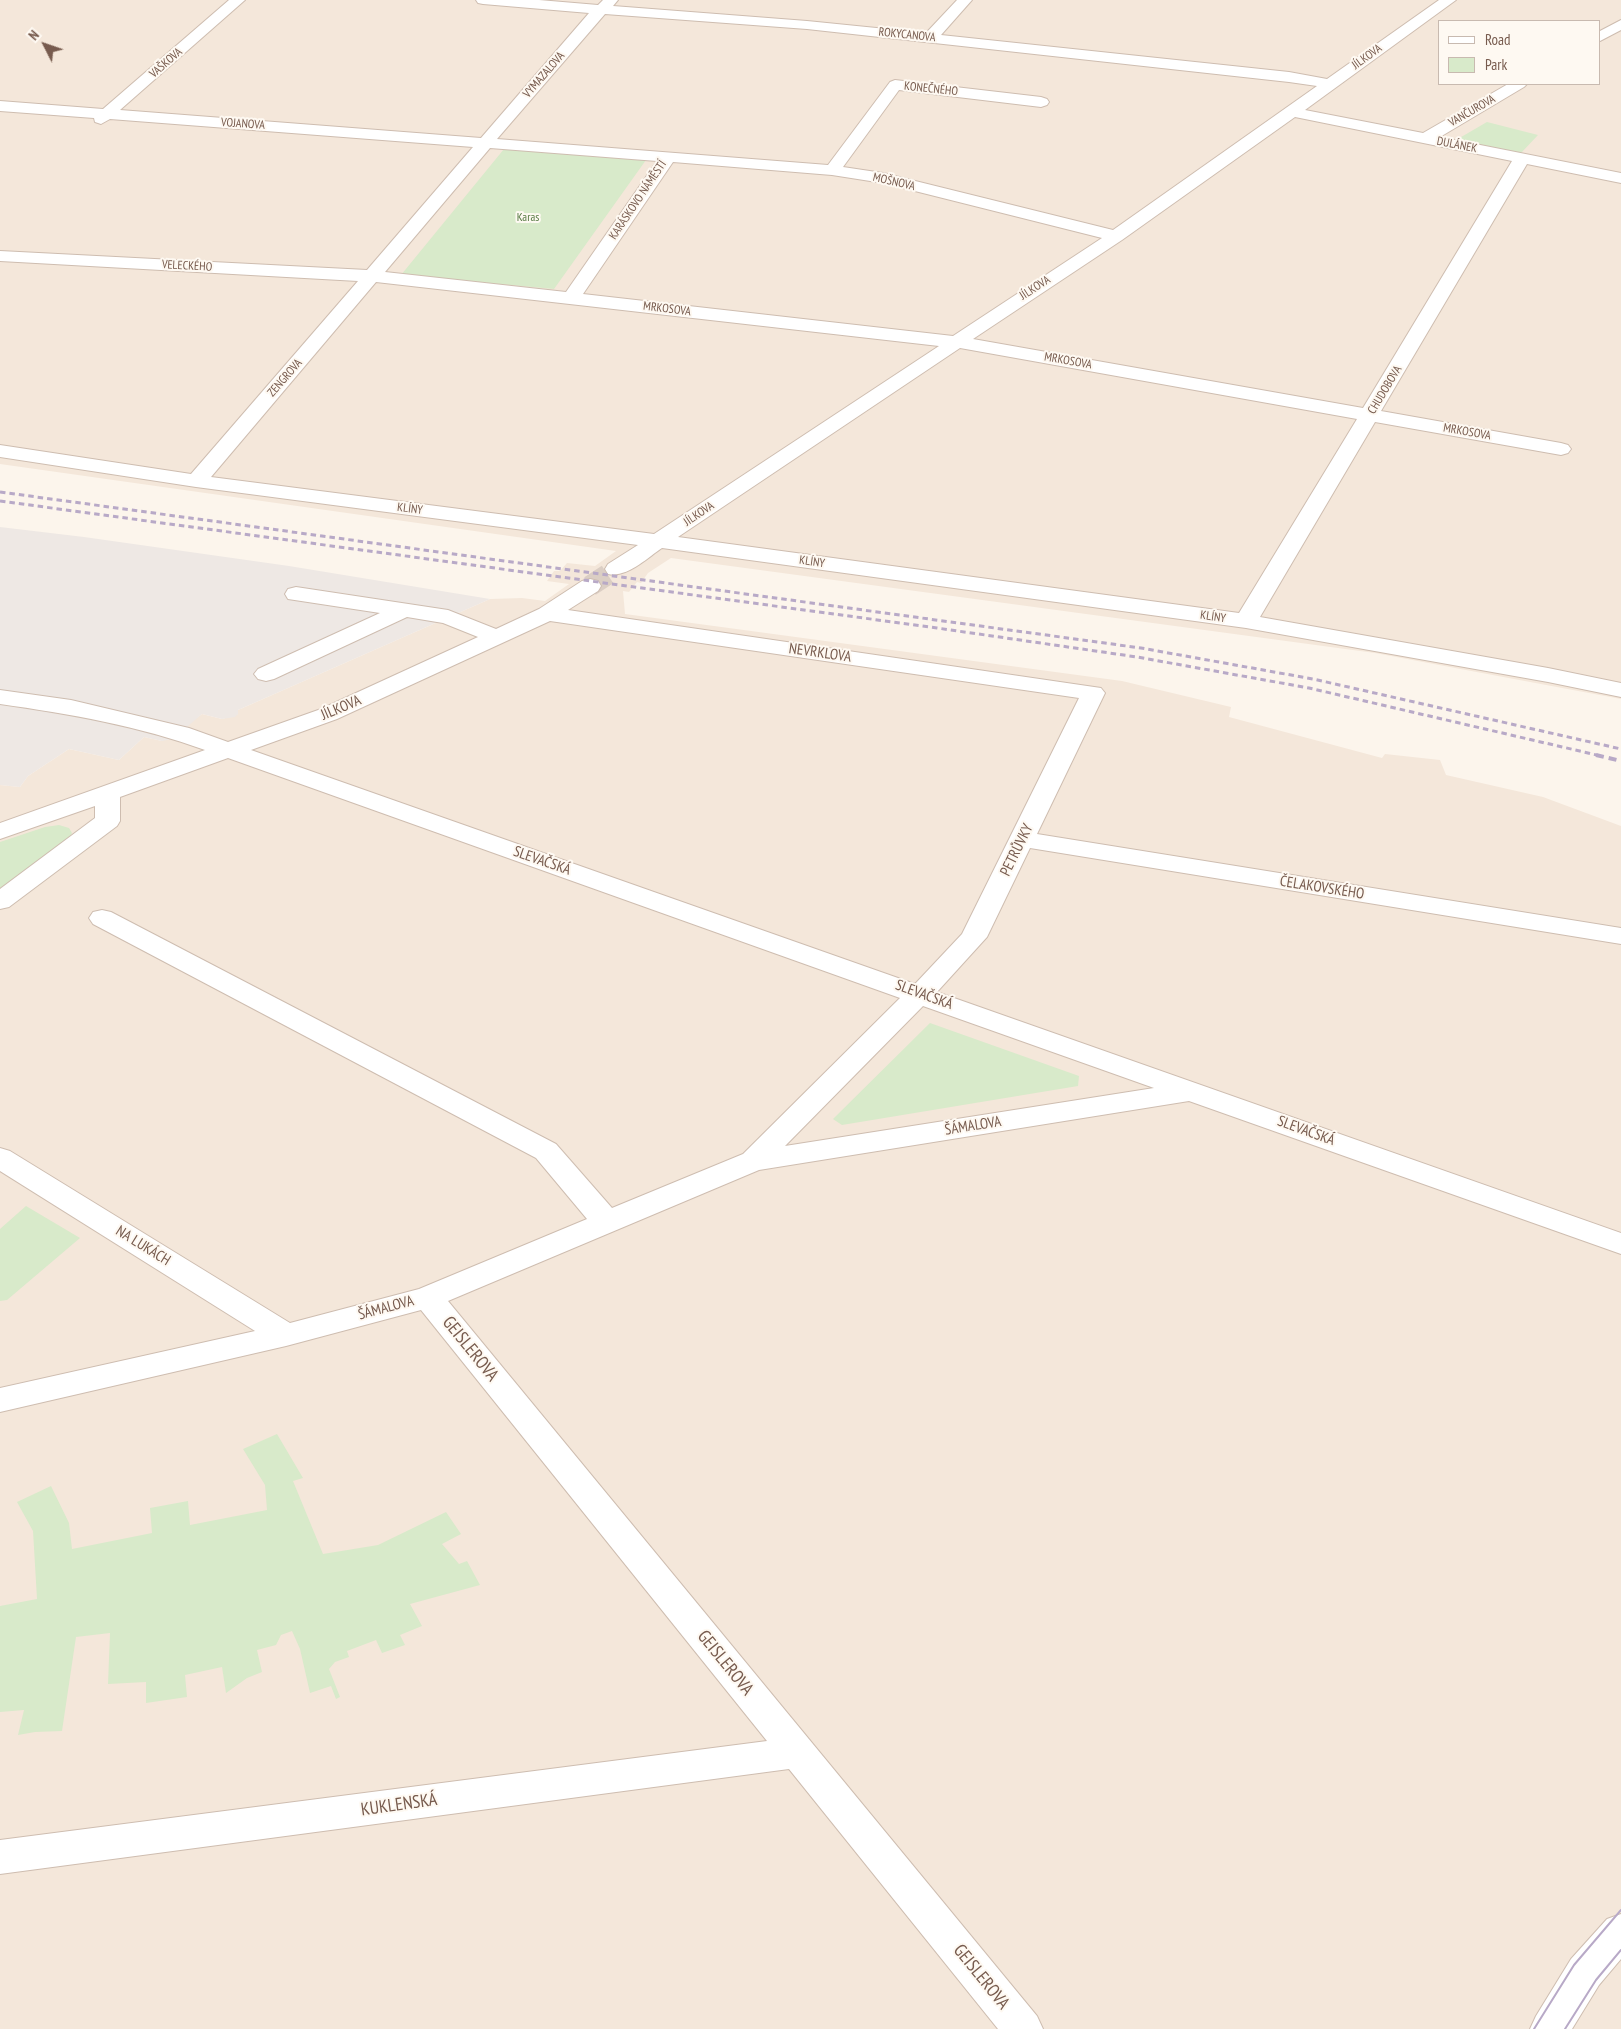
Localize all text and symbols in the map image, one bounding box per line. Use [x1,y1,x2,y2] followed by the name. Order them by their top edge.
[20,20,70,70] north arrow
[1438,20,1601,85] legend
[878,25,936,45] street label: ROKYCANOVA
[24,26,43,44] text: N
[1485,30,1511,49] text: Road
[1349,41,1385,73] street label: JÍLKOVA
[147,45,185,81] street label: VAŠKOVA
[520,49,568,101] street label: VYMAZALOVA
[1485,55,1507,74] text: Park
[903,79,959,99] street label: KONEČNÉHO
[1446,92,1498,130] street label: VANČUROVA
[221,115,265,133] street label: VOJANOVA
[1436,134,1478,156] street label: DULÁNEK
[606,158,670,242] street label: KARÁSKOVO NÁMĚSTÍ
[871,170,917,194] street label: MOŠNOVA
[517,211,539,225] park label: Karas
[161,257,213,275] street label: VELECKÉHO
[1017,273,1053,303] street label: JÍLKOVA
[642,299,692,319] street label: MRKOSOVA
[1043,350,1093,372] street label: MRKOSOVA
[265,356,305,400] street label: ZENGROVA
[1365,363,1405,417] street label: CHUDOBOVA
[1442,421,1492,443] street label: MRKOSOVA
[681,499,717,529] street label: JÍLKOVA
[396,500,424,518] street label: KLÍNY
[798,553,826,571] street label: KLÍNY
[1199,608,1227,626] street label: KLÍNY
[788,640,852,666] street label: NEVRKLOVA
[318,692,364,724] street label: JÍLKOVA
[997,821,1037,879] street label: PETRŮVKY
[511,843,573,879] street label: SLEVAČSKÁ
[1279,872,1365,904] street label: ČELAKOVSKÉHO
[893,976,955,1014] street label: SLEVAČSKÁ
[1275,1112,1337,1150] street label: SLEVAČSKÁ
[944,1113,1002,1139] street label: ŠÁMALOVA
[112,1222,174,1270] street label: NA LUKÁCH
[356,1292,416,1324] street label: ŠÁMALOVA
[437,1312,503,1386] street label: GEISLEROVA
[692,1626,758,1700] street label: GEISLEROVA
[360,1789,438,1821] street label: KUKLENSKÁ
[948,1940,1014,2014] street label: GEISLEROVA

